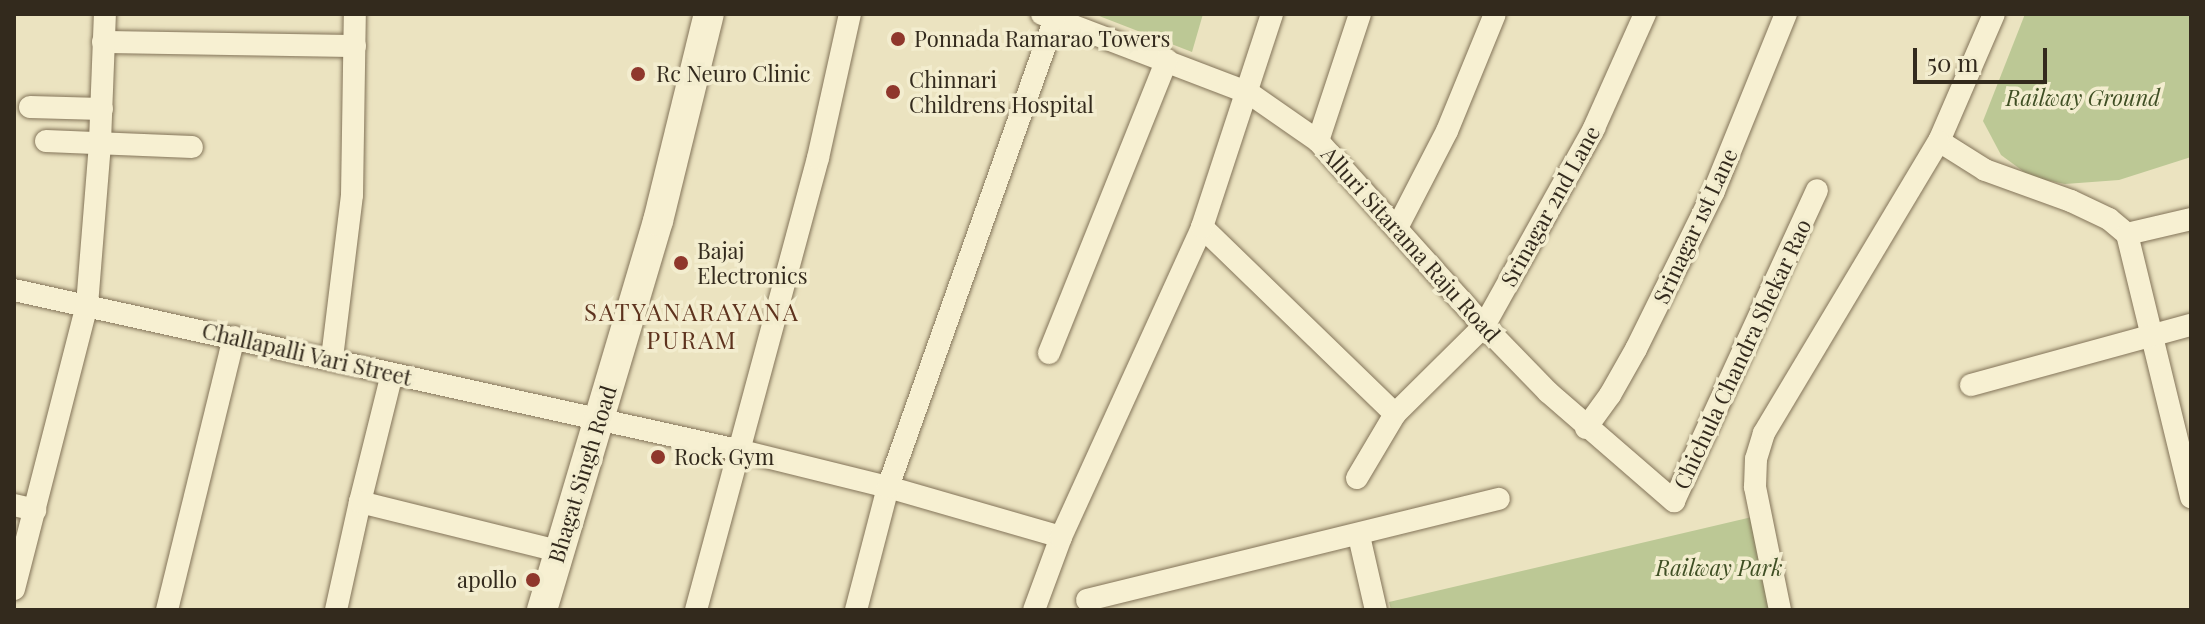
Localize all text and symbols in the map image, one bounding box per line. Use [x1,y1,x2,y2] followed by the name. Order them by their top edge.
[914,26,1171,52] place label: Ponnada Ramarao Towers
[889,30,907,48] marker: Ponnada Ramarao Towers
[1917,32,2051,82] scale bar
[1927,46,1979,78] text: 50 m
[656,61,811,87] place label: Rc Neuro Clinic
[627,63,649,85] marker: Rc Neuro Clinic
[909,66,1094,118] place label: Chinnari Childrens Hospital
[884,83,902,101] marker: Chinnari Childrens Hospital
[2006,85,2160,111] park label: Railway Ground
[1495,121,1605,291] street label: Srinagar 2nd Lane
[1316,141,1506,347] street label: Alluri Sitarama Raju Road
[1647,144,1743,308] street label: Srinagar 1st Lane
[1667,214,1817,494] street label: Chichula Chandra Shekar Rao
[697,237,808,288] place label: Bajaj Electronics
[672,254,690,272] marker: Bajaj Electronics
[584,298,800,354] district label: SATYANARAYANA PURAM
[199,317,415,391] street label: Challapalli Vari Street
[542,382,622,566] street label: Bhagat Singh Road
[674,444,775,470] place label: Rock Gym
[649,448,667,466] marker: Rock Gym
[1656,555,1782,581] park label: Railway Park
[457,567,517,593] place label: apollo
[524,571,542,589] marker: apollo

